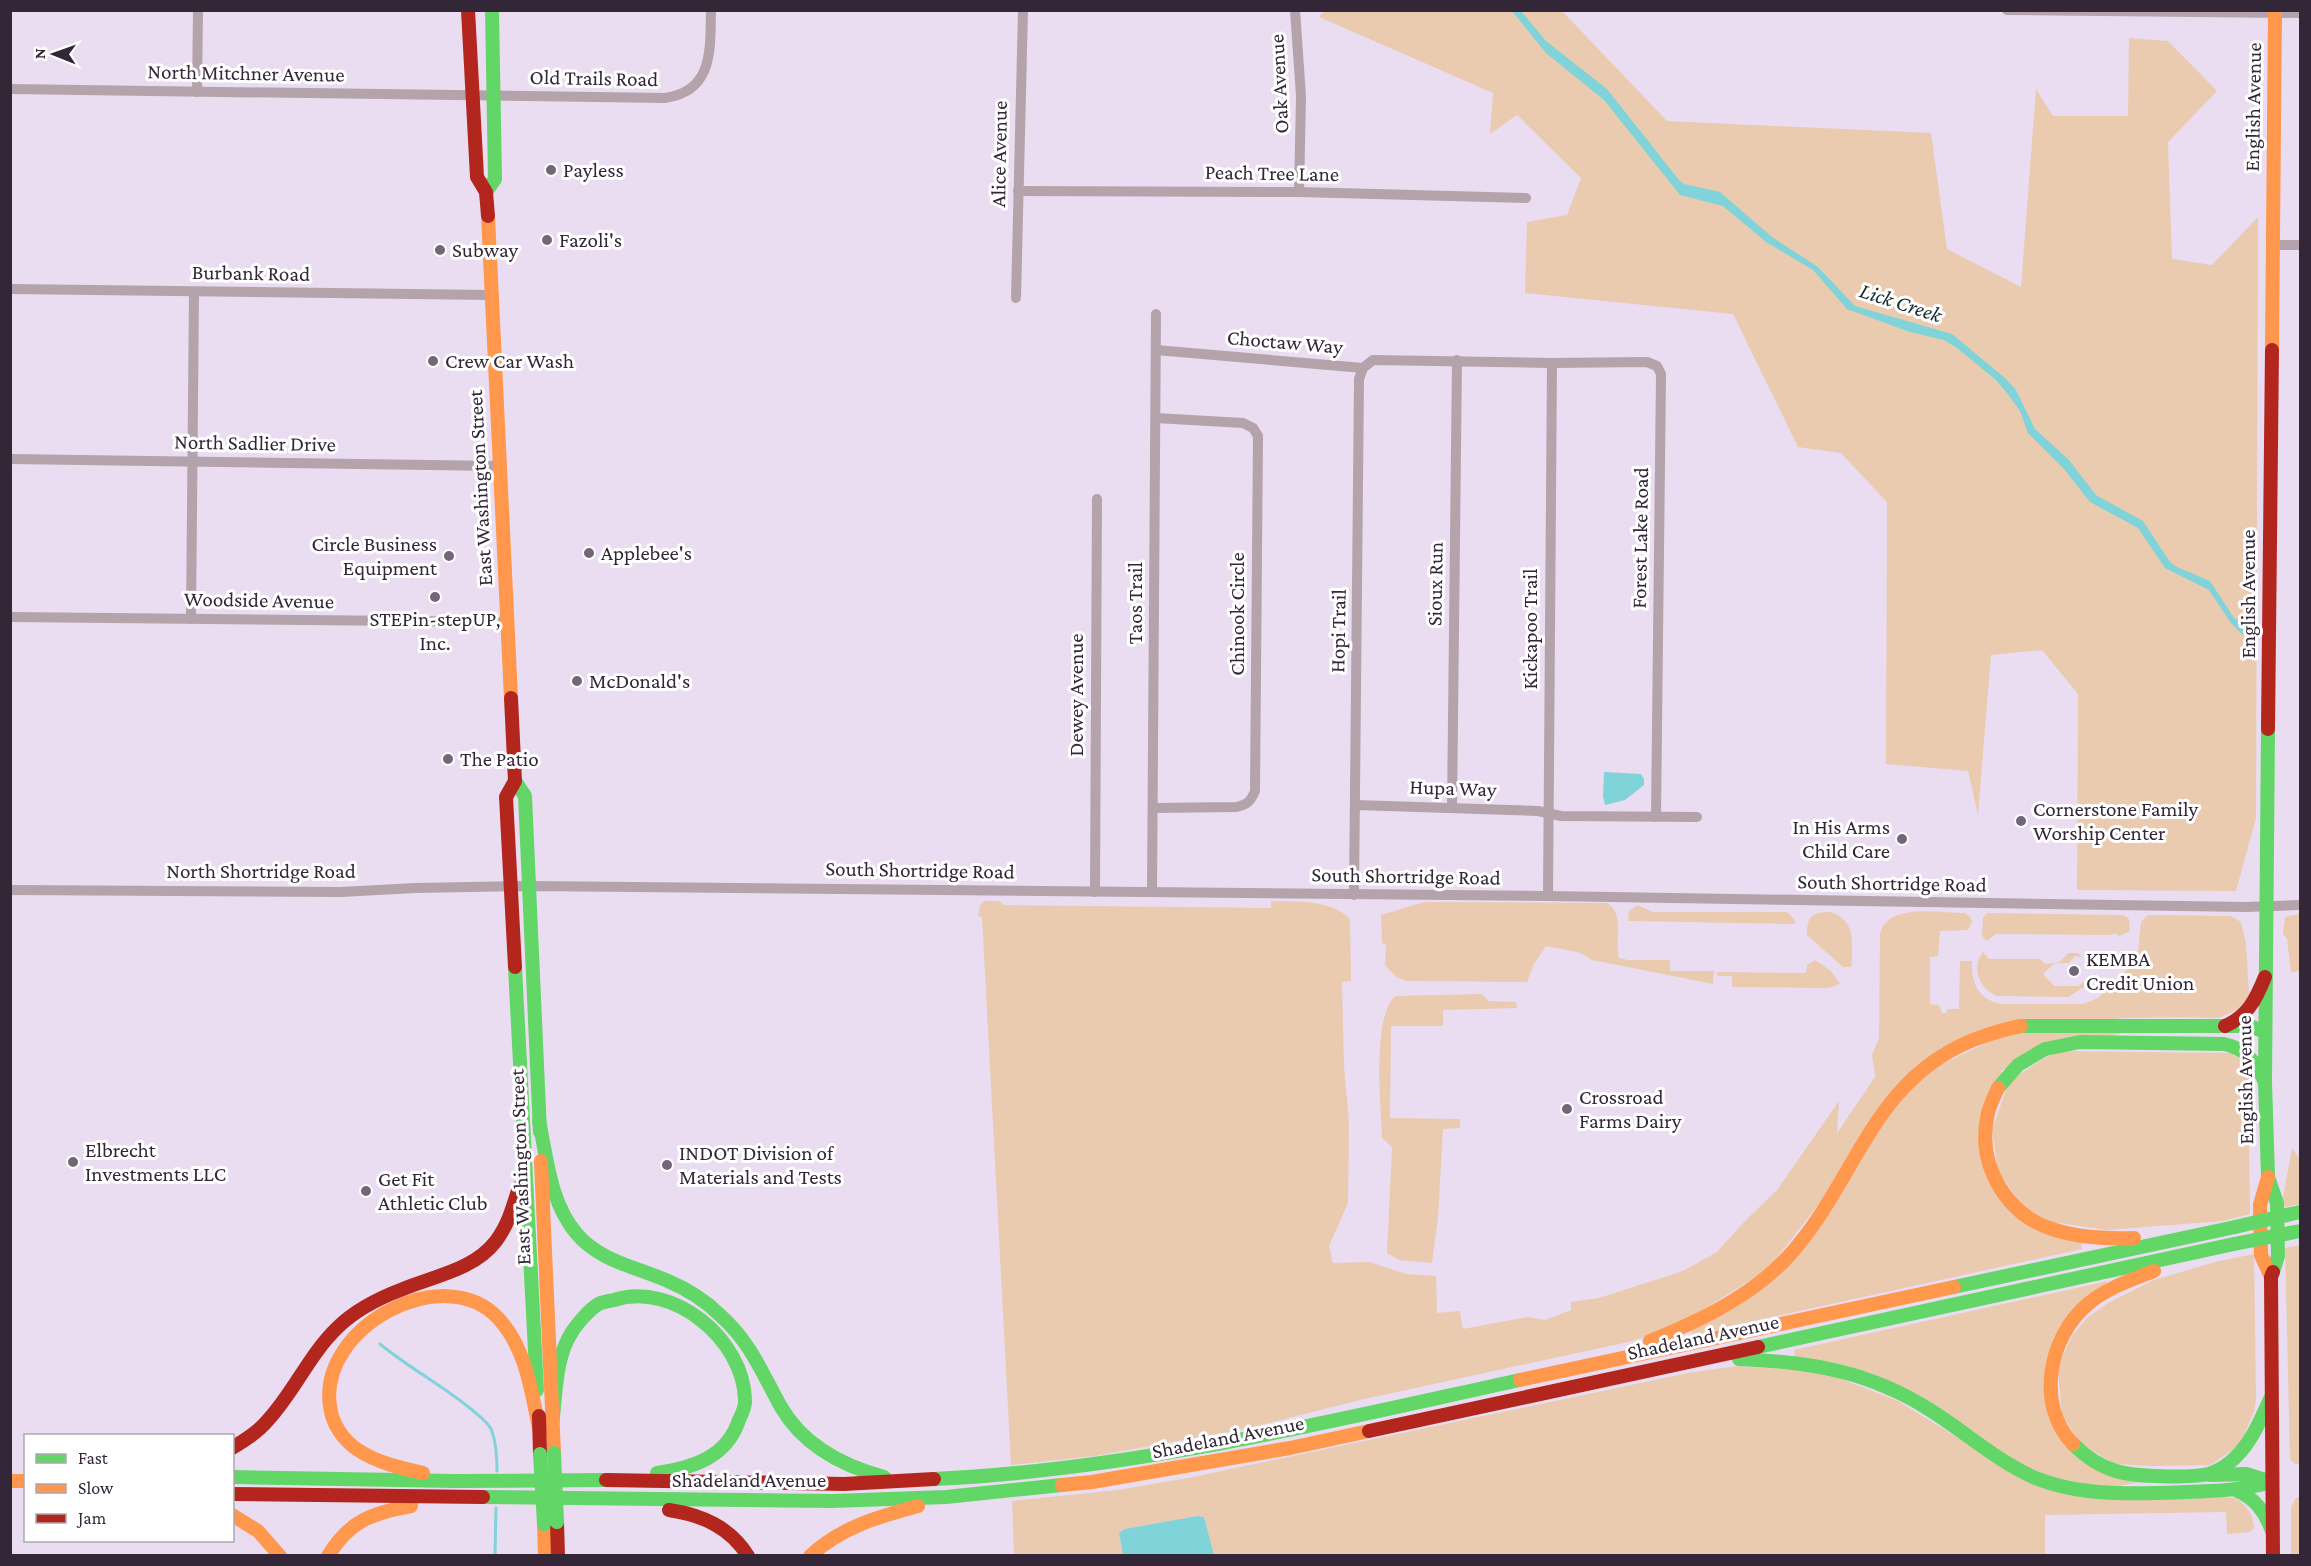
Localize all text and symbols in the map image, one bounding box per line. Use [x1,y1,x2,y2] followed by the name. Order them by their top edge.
[24,24,84,84] north arrow
[1264,34,1294,134] street label: Oak Avenue
[2240,42,2266,172] street label: English Avenue
[31,48,48,59] text: N
[147,59,345,87] street label: North Mitchner Avenue
[530,65,658,91] street label: Old Trails Road
[986,101,1012,207] street label: Alice Avenue
[563,158,624,182] place label: Payless
[1205,160,1339,186] street label: Peach Tree Lane
[544,163,558,177] marker: Payless
[559,228,622,252] place label: Fazoli's
[540,233,554,247] marker: Fazoli's
[452,238,519,262] place label: Subway
[433,243,447,257] marker: Subway
[192,260,310,286] street label: Burbank Road
[1857,277,1946,328] water label: Lick Creek
[1226,325,1344,359] street label: Choctaw Way
[445,349,574,373] place label: Crew Car Wash
[426,354,440,368] marker: Crew Car Wash
[463,388,497,587] street label: East Washington Street
[174,430,336,456] street label: North Sadlier Drive
[1627,467,1653,609] street label: Forest Lake Road
[2236,529,2260,659] street label: English Avenue
[311,532,438,580] place label: Circle Business Equipment
[601,541,692,565] place label: Applebee's
[1422,542,1448,626] street label: Sioux Run
[582,546,596,560] marker: Applebee's
[442,549,456,563] marker: Circle Business Equipment
[1225,552,1249,676] street label: Chinook Circle
[1123,562,1147,644] street label: Taos Trail
[1518,569,1542,689] street label: Kickapoo Trail
[184,587,334,613] street label: Woodside Avenue
[1325,589,1351,673] street label: Hopi Trail
[428,590,442,604] marker: STEPin-stepUP, Inc.
[369,607,501,655] place label: STEPin-stepUP, Inc.
[1064,633,1088,757] street label: Dewey Avenue
[589,669,690,693] place label: McDonald's
[570,674,584,688] marker: McDonald's
[460,747,539,771] place label: The Patio
[441,752,455,766] marker: The Patio
[1409,774,1497,802] street label: Hupa Way
[2033,797,2198,845] place label: Cornerstone Family Worship Center
[2014,814,2028,828] marker: Cornerstone Family Worship Center
[1792,815,1890,863] place label: In His Arms Child Care
[1895,832,1909,846] marker: In His Arms Child Care
[825,856,1015,884] street label: South Shortridge Road
[166,859,356,883] street label: North Shortridge Road
[1311,862,1501,890] street label: South Shortridge Road
[1797,869,1987,897] street label: South Shortridge Road
[2086,947,2194,995] place label: KEMBA Credit Union
[2067,964,2081,978] marker: KEMBA Credit Union
[2232,1015,2258,1145] street label: English Avenue
[505,1067,535,1266] street label: East Washington Street
[1579,1085,1682,1133] place label: Crossroad Farms Dairy
[1560,1102,1574,1116] marker: Crossroad Farms Dairy
[85,1138,226,1186] place label: Elbrecht Investments LLC
[679,1141,842,1189] place label: INDOT Division of Materials and Tests
[66,1155,80,1169] marker: Elbrecht Investments LLC
[660,1158,674,1172] marker: INDOT Division of Materials and Tests
[378,1167,488,1215] place label: Get Fit Athletic Club
[359,1184,373,1198] marker: Get Fit Athletic Club
[1625,1309,1781,1365] street label: Shadeland Avenue
[1150,1410,1306,1464] street label: Shadeland Avenue
[24,1434,234,1542] legend
[78,1448,109,1468] text: Fast
[672,1468,826,1492] street label: Shadeland Avenue
[78,1478,114,1498] text: Slow
[76,1508,107,1528] text: Jam

